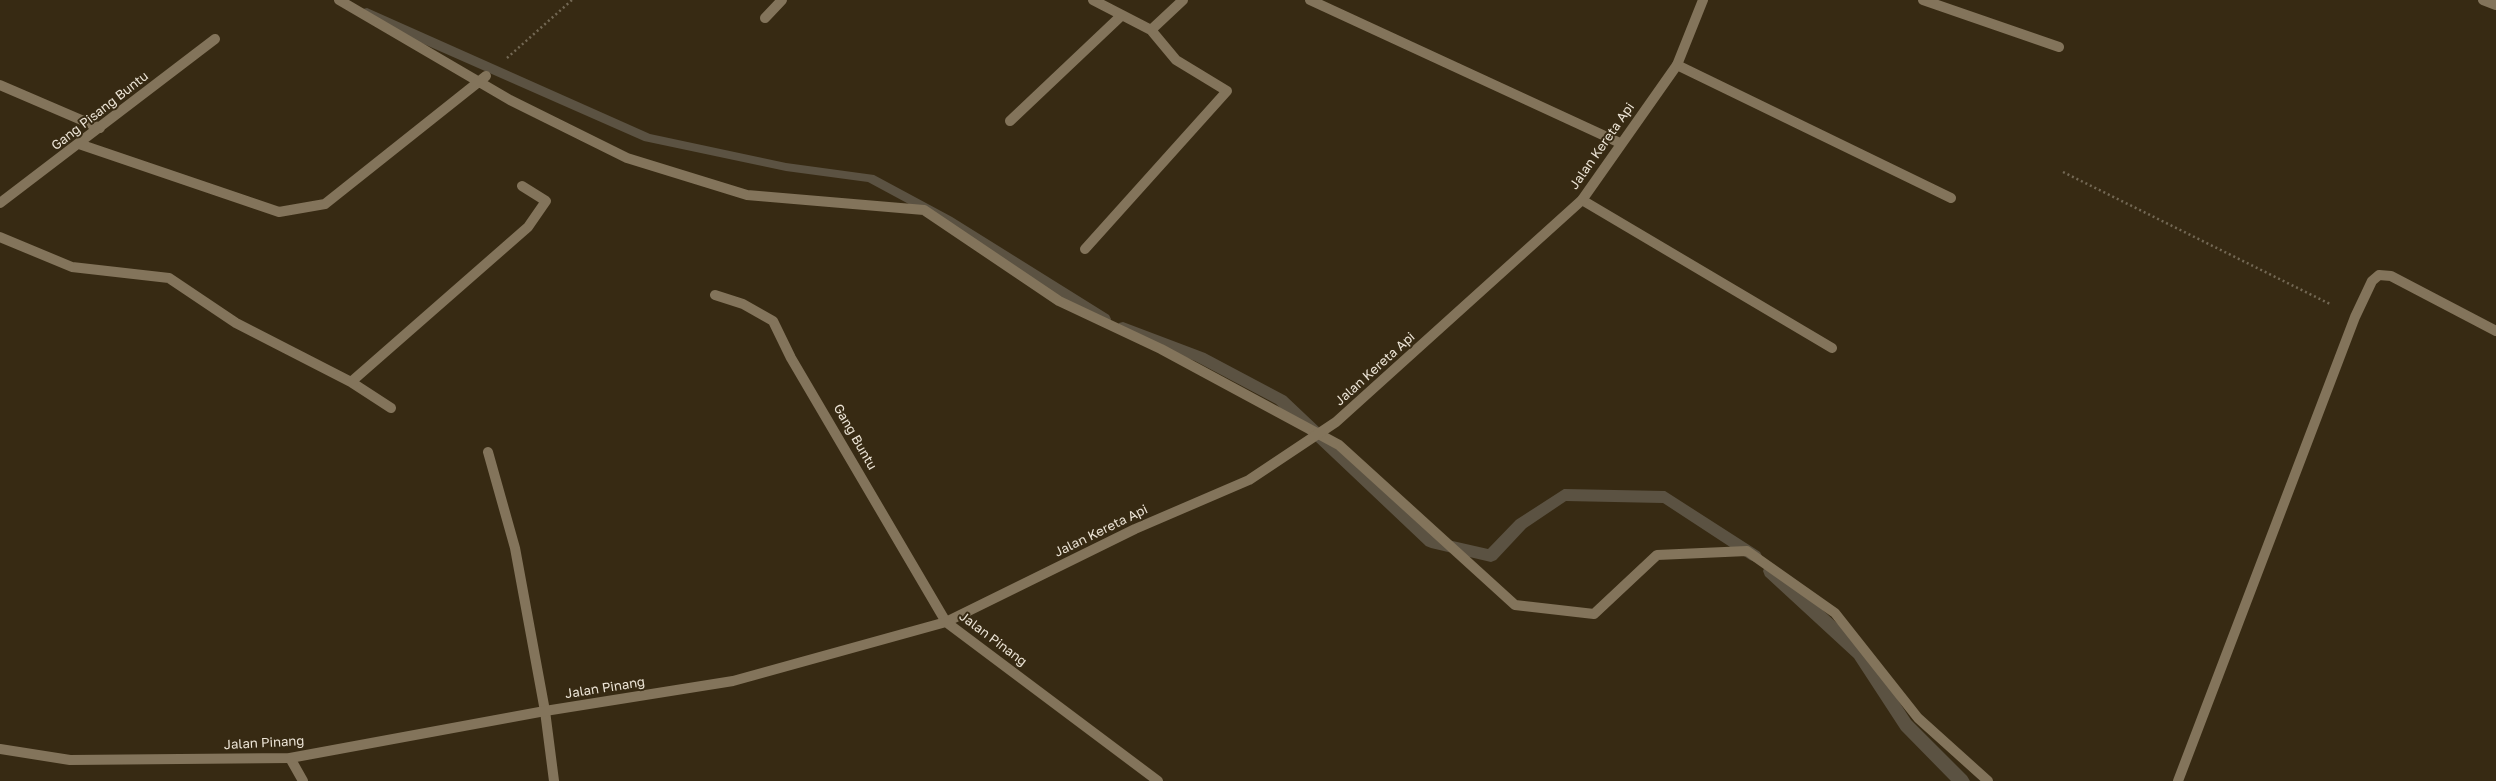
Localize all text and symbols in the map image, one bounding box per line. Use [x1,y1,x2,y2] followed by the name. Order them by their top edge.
[48,68,152,154] street label: Gang Pisang Buntu
[1566,100,1638,192] street label: Jalan Kereta Api
[1332,329,1418,409] street label: Jalan Kereta Api
[830,401,880,473] street label: Gang Buntu
[1052,502,1150,560] street label: Jalan Kereta Api
[956,609,1030,669] street label: Jalan Pinang
[564,674,646,702] street label: Jalan Pinang
[223,733,305,753] street label: Jalan Pinang

